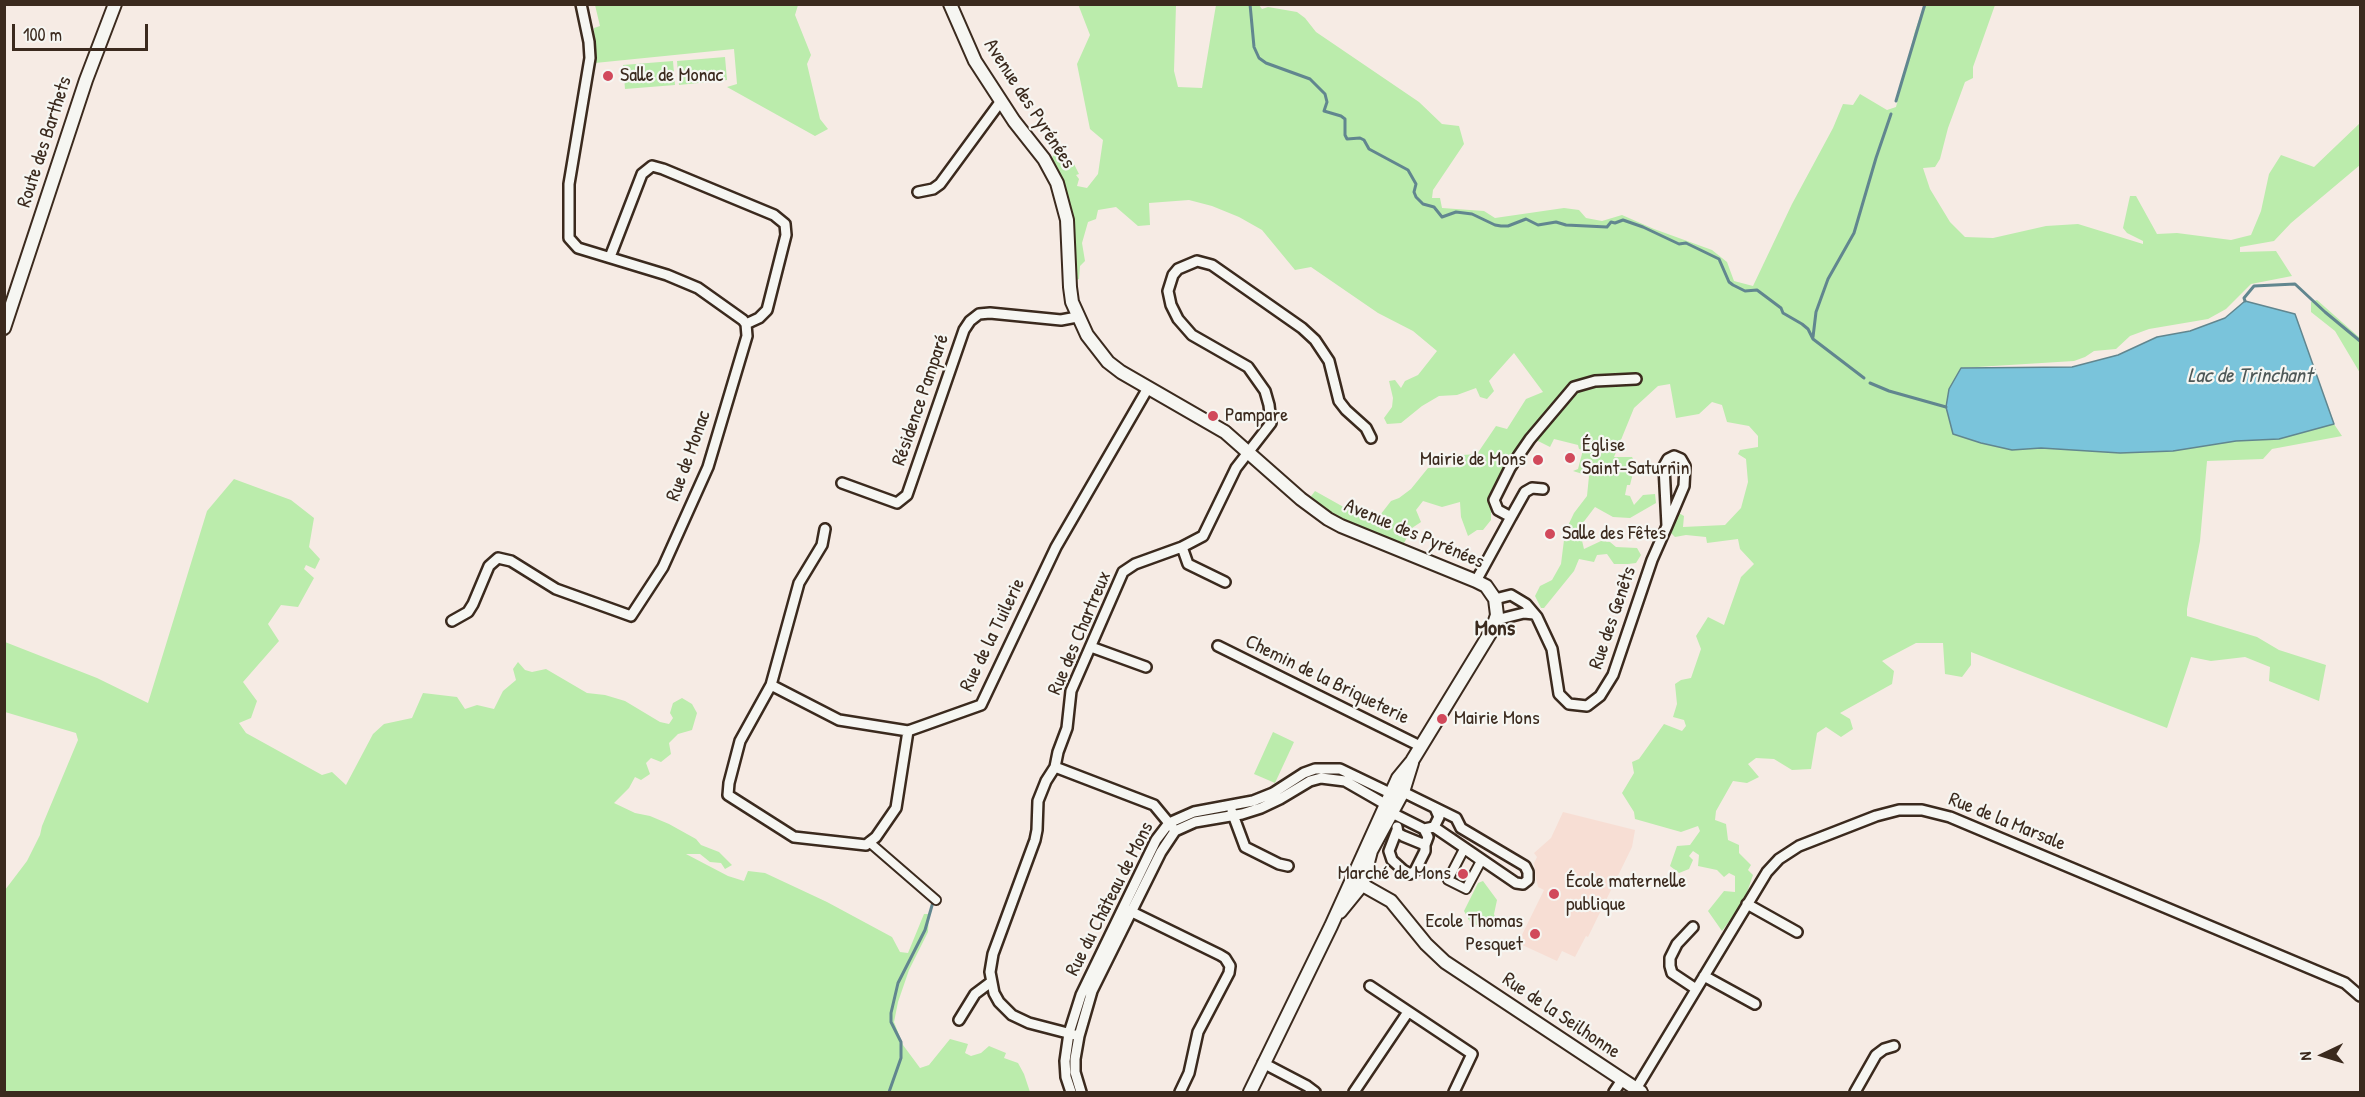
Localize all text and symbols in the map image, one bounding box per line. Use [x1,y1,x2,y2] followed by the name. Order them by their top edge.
[15,12,152,50] scale bar
[23,22,62,47] text: 100 m
[978,35,1080,173] street label: Avenue des Pyrénées
[620,64,723,88] place label: Salle de Monac
[601,69,615,83] marker: Salle de Monac
[13,74,77,210] street label: Route des Barthets
[887,331,955,469] street label: Résidence Pamparé
[2188,363,2312,389] water label: Lac de Trinchant
[1225,404,1288,428] place label: Pampare
[662,407,716,505] street label: Rue de Monac
[1206,409,1220,423] marker: Pampare
[1582,434,1690,481] place label: Église Saint-Saturnin
[1420,448,1526,472] place label: Mairie de Mons
[1563,451,1577,465] marker: Église Saint-Saturnin
[1531,453,1545,467] marker: Mairie de Mons
[1340,494,1488,574] street label: Avenue des Pyrénées
[1562,522,1666,546] place label: Salle des Fêtes
[1543,527,1557,541] marker: Salle des Fêtes
[1584,564,1642,672] street label: Rue des Genêts
[1043,568,1117,698] street label: Rue des Chartreux
[955,574,1031,696] street label: Rue de la Tuilerie
[1475,616,1515,642] district label: Mons
[1241,630,1413,730] street label: Chemin de la Briqueterie
[1454,707,1540,731] place label: Mairie Mons
[1435,712,1449,726] marker: Mairie Mons
[1945,788,2069,856] street label: Rue de la Marsale
[1061,818,1159,980] street label: Rue du Château de Mons
[1338,862,1451,886] place label: Marché de Mons
[1456,867,1470,881] marker: Marché de Mons
[1566,870,1686,917] place label: École maternelle publique
[1547,887,1561,901] marker: École maternelle publique
[1426,910,1523,957] place label: Ecole Thomas Pesquet
[1528,927,1542,941] marker: Ecole Thomas Pesquet
[1497,968,1625,1064] street label: Rue de la Seilhonne
[2293,1025,2353,1085] north arrow
[2294,1051,2316,1061] text: N

